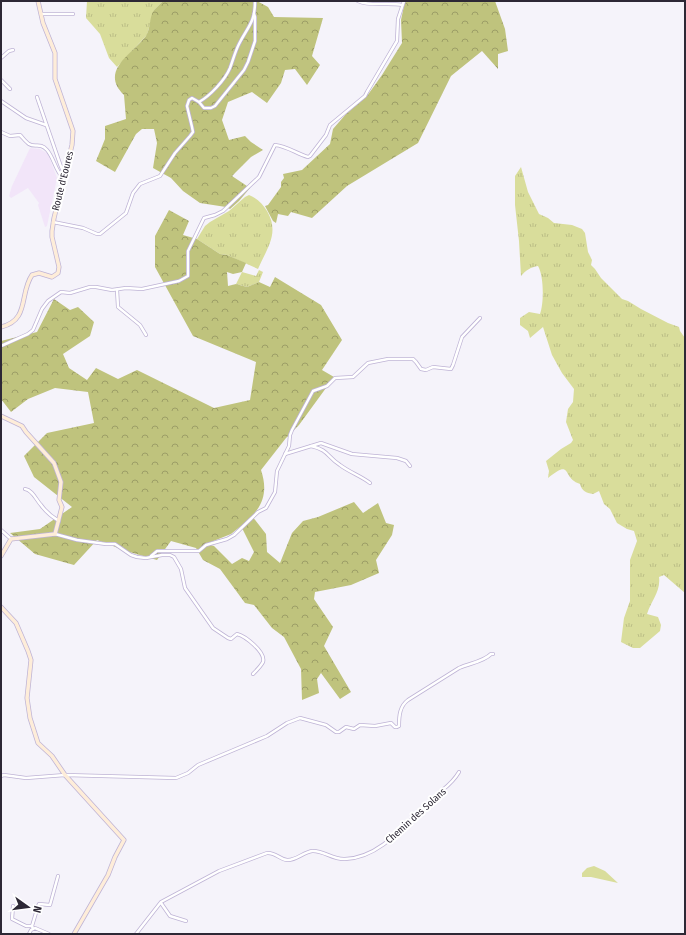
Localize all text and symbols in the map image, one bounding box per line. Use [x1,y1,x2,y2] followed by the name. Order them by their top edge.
[50,150,76,212] street label: Route d'Eoures
[383,786,449,846] street label: Chemin des Solans
[8,887,48,927] north arrow
[30,905,44,914] text: N

